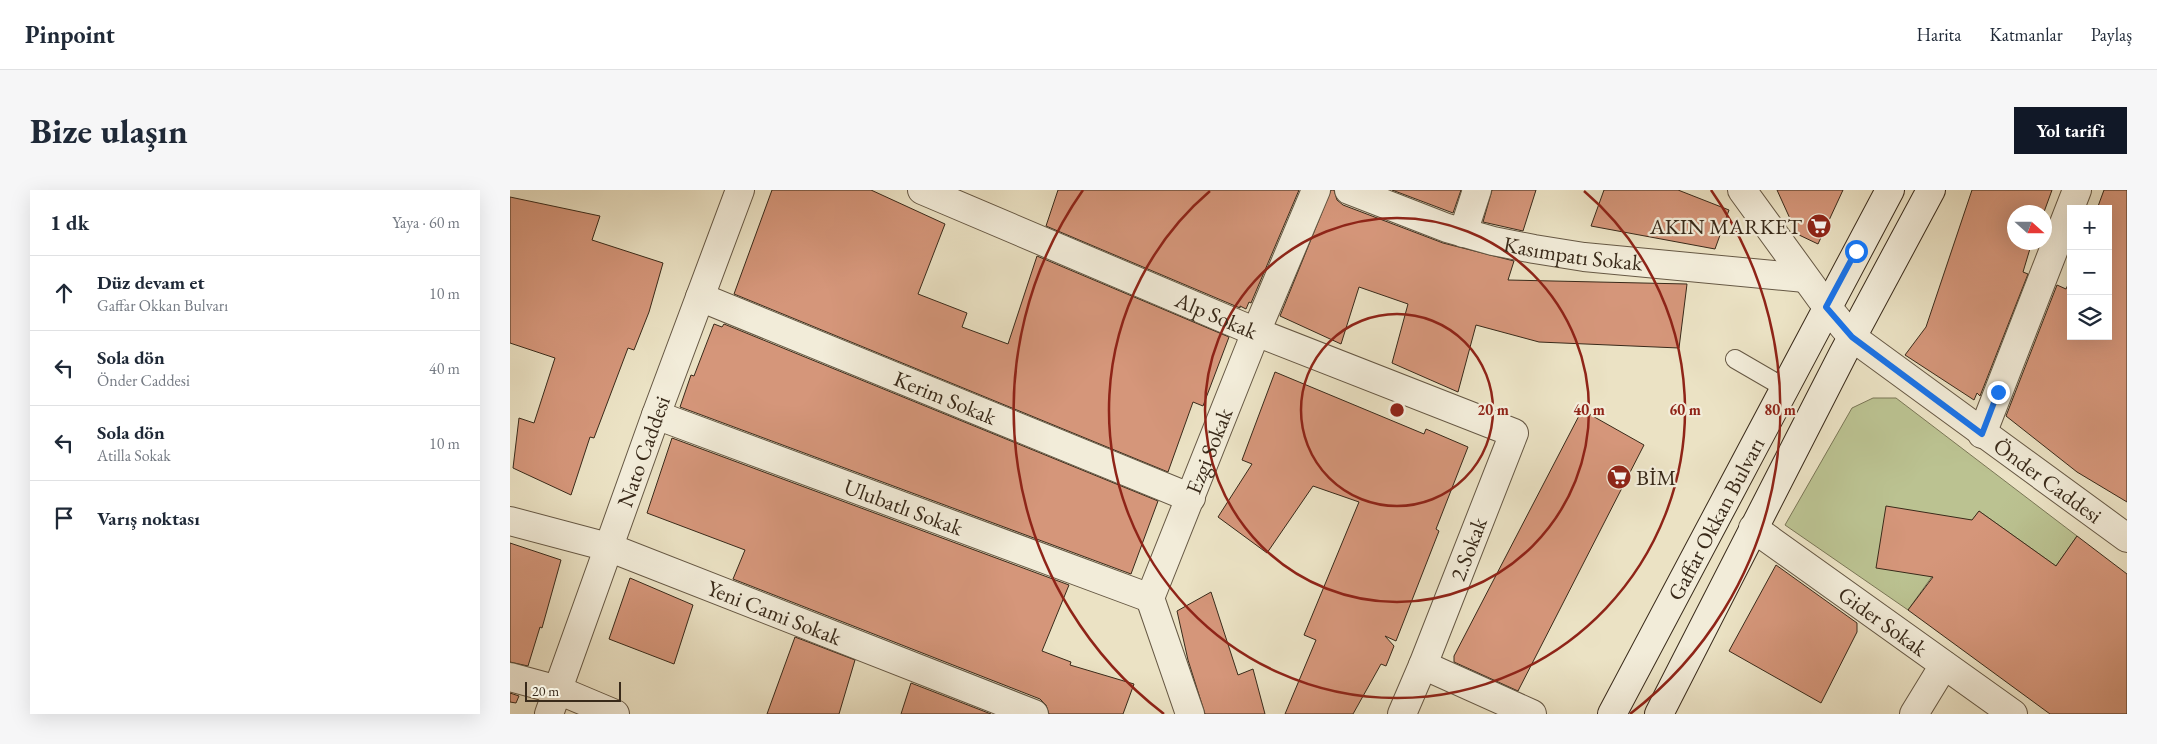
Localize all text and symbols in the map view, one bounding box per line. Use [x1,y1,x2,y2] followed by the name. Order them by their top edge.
[25,19,115,50] text: Pinpoint
[1916,23,1961,46] text: Harita
[1989,23,2063,46] text: Katmanlar
[2091,23,2132,46] text: Paylaş
[2014,107,2127,154] button: Yol tarifi
[30,108,188,153] text: Bize ulaşın
[2007,205,2052,250] north arrow
[2067,205,2112,340] map controls
[2067,205,2112,250] button: +
[50,209,89,236] text: 1 dk
[392,212,460,233] text: Yaya · 60 m
[1649,212,1802,241] place label: AKIN MARKET
[1806,213,1832,239] supermarket icon: AKIN MARKET
[1501,229,1644,278] street label: Kasımpatı Sokak
[1845,240,1868,263] route start
[2067,250,2112,295] button: −
[97,270,205,295] text: Düz devam et
[50,279,78,307] icon: ahead
[429,283,460,304] text: 10 m
[1170,285,1262,346] street label: Alp Sokak
[97,295,228,316] text: Gaffar Okkan Bulvarı
[2067,295,2112,340] button: layers
[97,345,165,370] text: Sola dön
[50,354,78,382] icon: left
[429,358,460,379] text: 40 m
[890,364,1001,432] street label: Kerim Sokak
[97,370,190,391] text: Önder Caddesi
[1987,381,2010,404] route end
[610,392,677,511] street label: Nato Caddesi
[1477,400,1509,419] text: 20 m
[1573,400,1605,419] text: 40 m
[1669,400,1701,419] text: 60 m
[1764,400,1796,419] text: 80 m
[1388,401,1406,419] centre of rings
[1179,403,1240,498] street label: Ezgi Sokak
[97,420,165,445] text: Sola dön
[50,429,78,457] icon: left
[1988,431,2108,530] street label: Önder Caddesi
[429,433,460,454] text: 10 m
[1661,433,1771,605] street label: Gaffar Okkan Bulvarı
[97,445,171,466] text: Atilla Sokak
[1636,463,1676,492] place label: BİM
[1606,464,1632,490] supermarket icon: BİM
[840,472,968,543] street label: Ulubatlı Sokak
[50,504,78,532] icon: arrive
[97,506,200,531] text: Varış noktası
[1443,513,1494,585] street label: 2.Sokak
[703,573,846,652] street label: Yeni Cami Sokak
[1832,580,1934,664] street label: Gider Sokak
[525,679,621,702] scale bar
[532,682,559,700] text: 20 m

